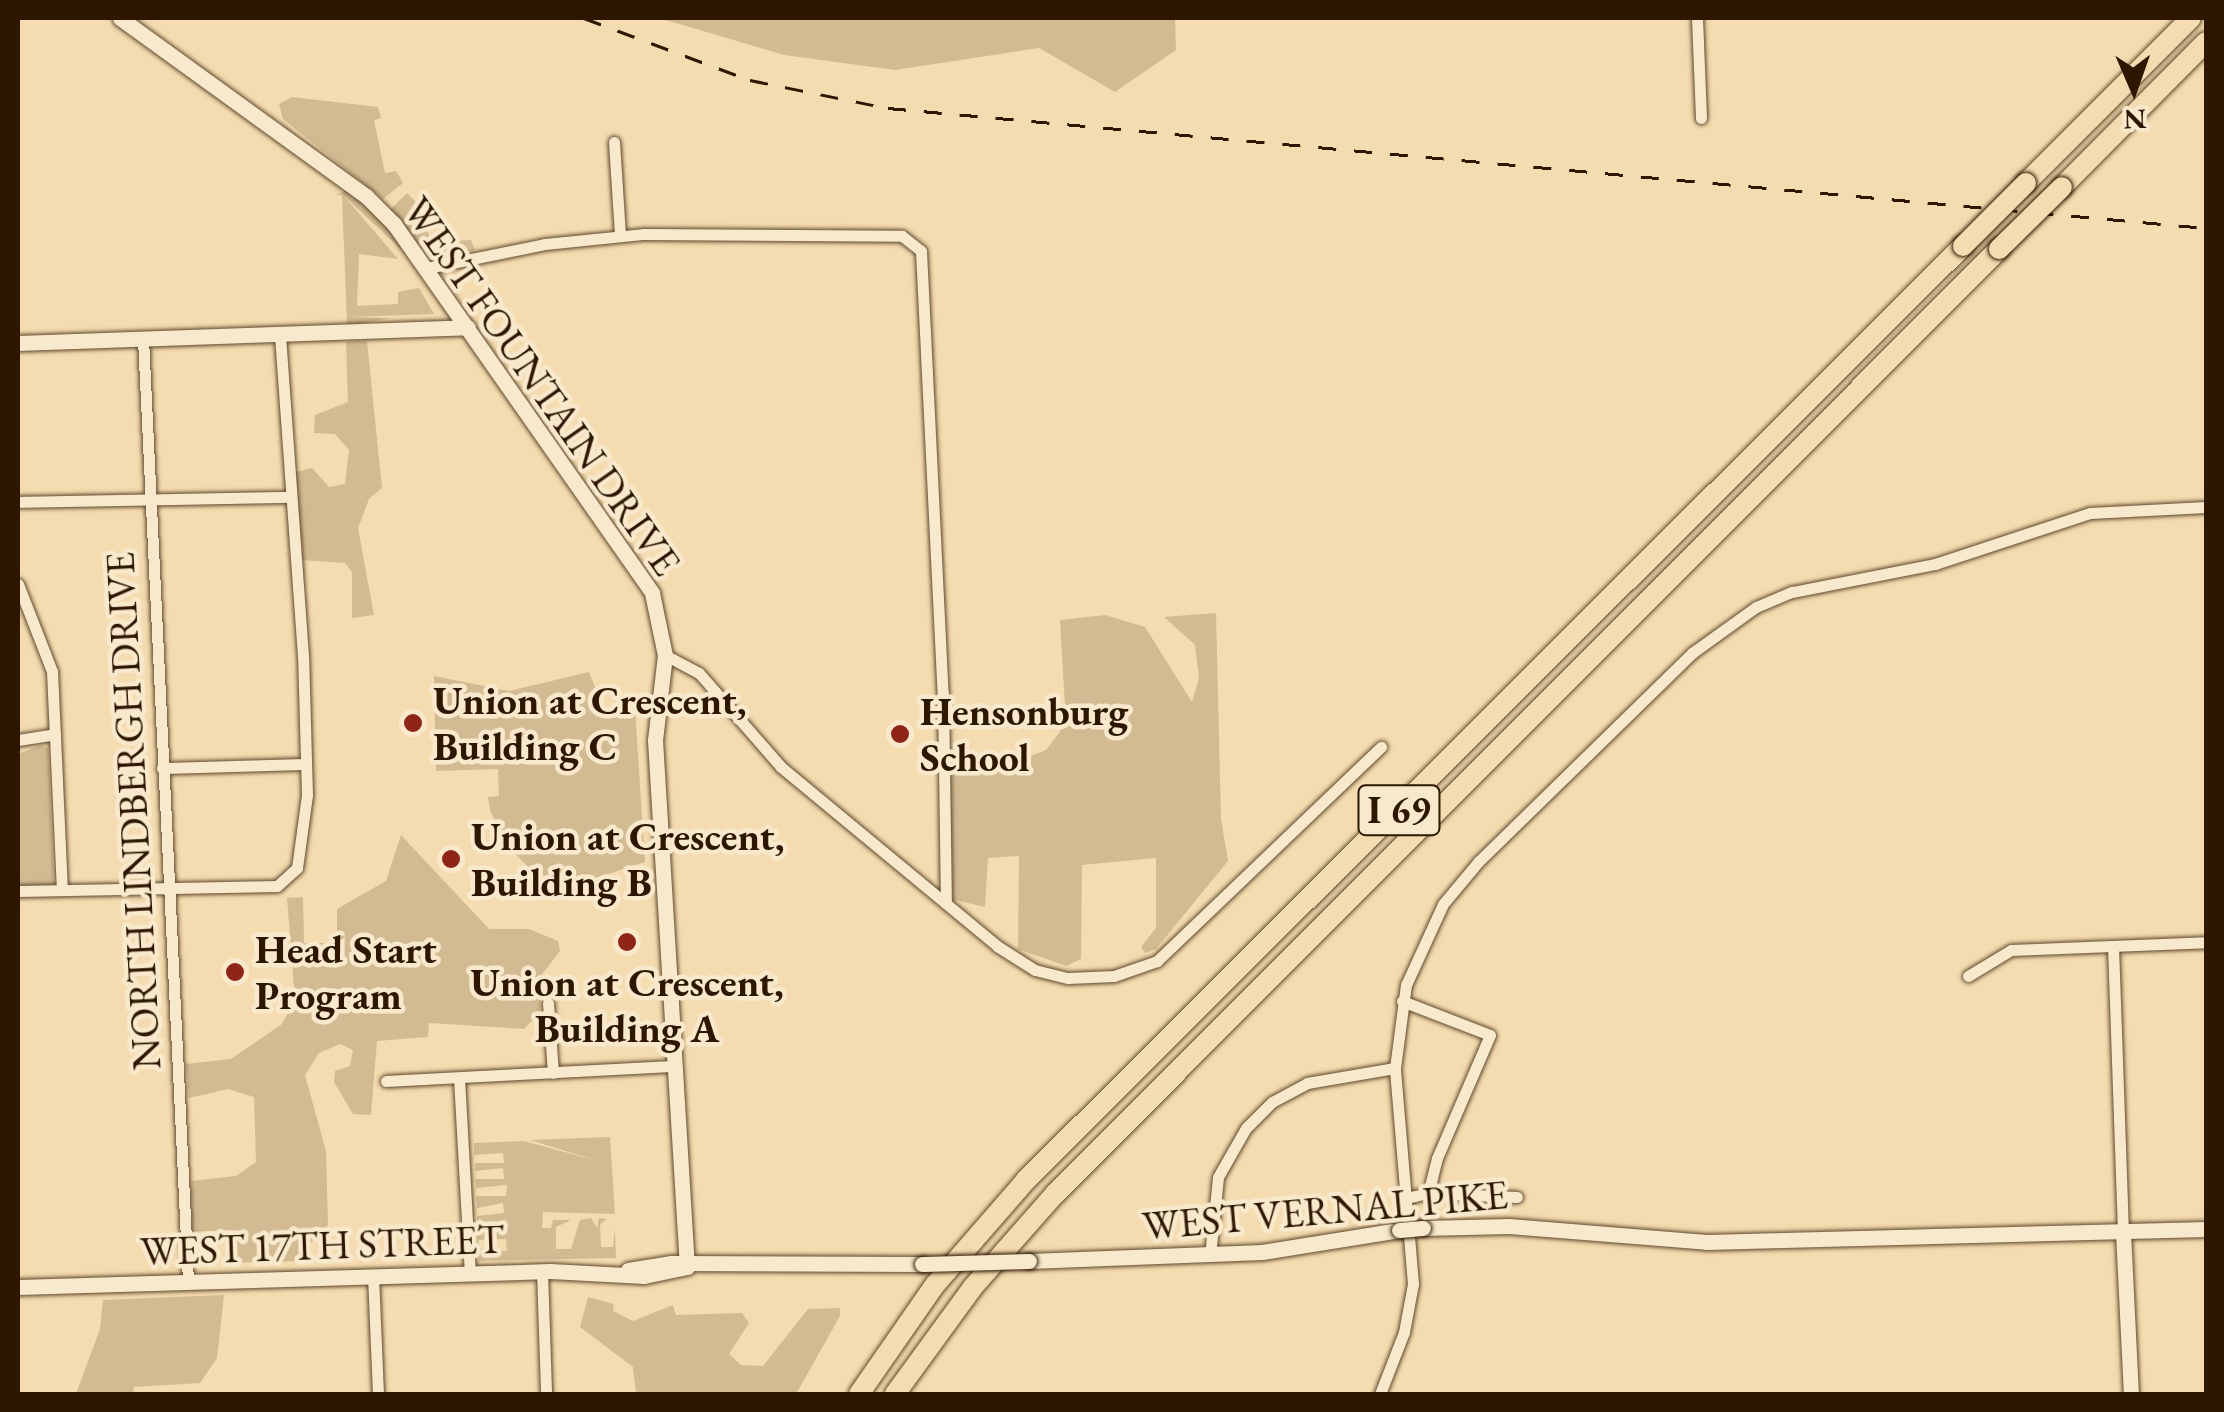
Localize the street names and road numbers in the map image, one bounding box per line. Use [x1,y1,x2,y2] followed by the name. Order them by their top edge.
[393,188,691,584] street label: WEST FOUNTAIN DRIVE
[95,551,171,1071] street label: NORTH LINDBERGH DRIVE
[1356,777,1442,843] road number: I 69
[1140,1170,1510,1250] street label: WEST VERNAL PIKE
[139,1215,505,1275] street label: WEST 17TH STREET

